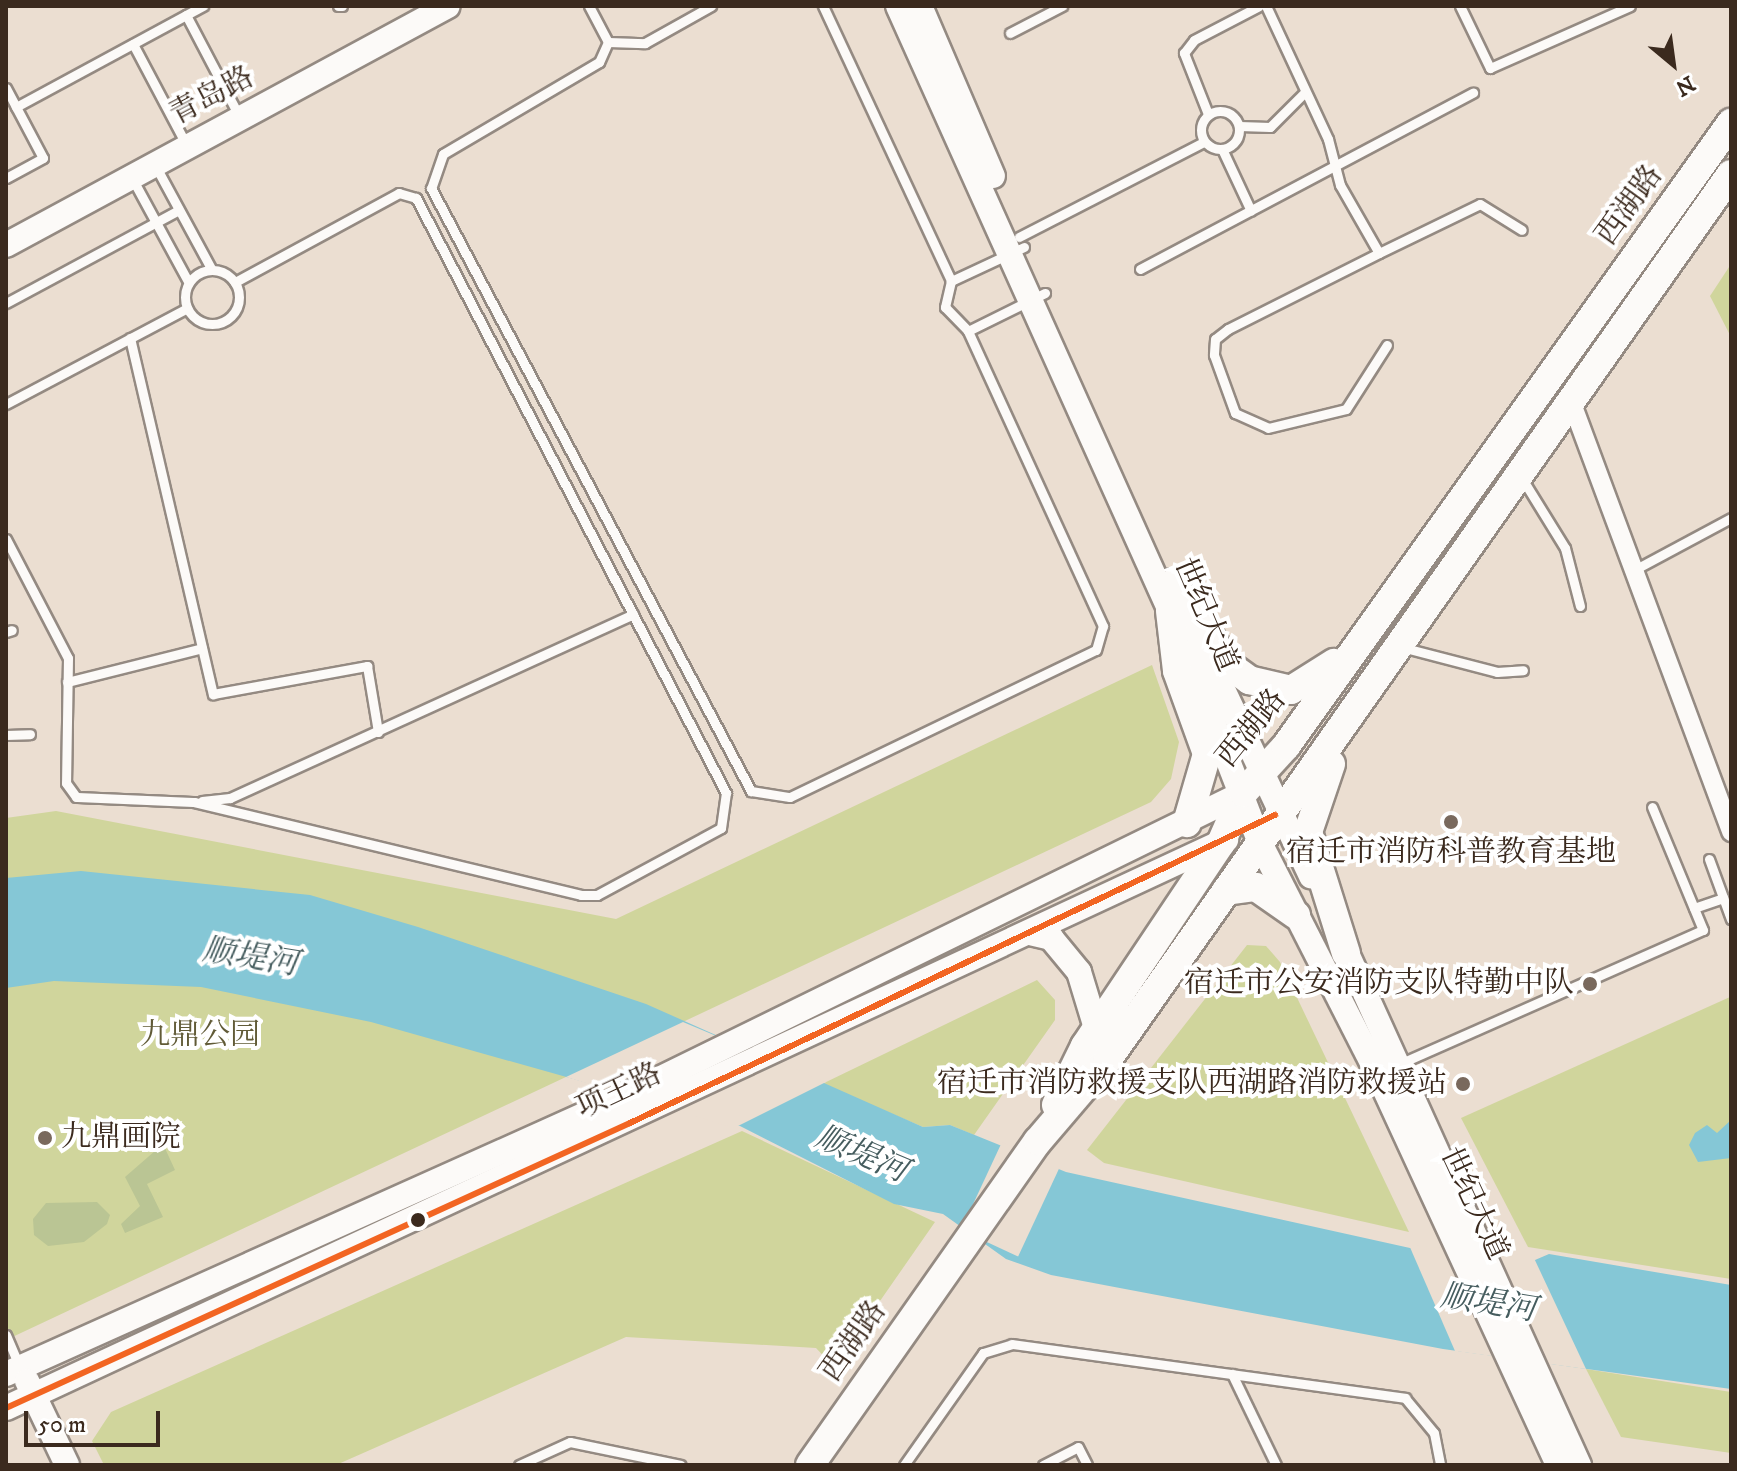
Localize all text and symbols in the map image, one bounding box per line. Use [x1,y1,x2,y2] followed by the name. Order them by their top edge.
[1633,24,1713,104] north arrow
[164,60,260,134] street label: 青岛路
[1670,69,1699,102] text: N
[1589,159,1671,253] street label: 西湖路
[1165,553,1245,677] street label: 世纪大道
[1210,683,1294,775] street label: 西湖路
[1442,813,1460,831] marker: 宿迁市消防科普教育基地
[1286,835,1616,871] place label: 宿迁市消防科普教育基地
[200,932,300,984] water label: 顺堤河
[1184,966,1574,1002] place label: 宿迁市公安消防支队特勤中队
[1581,975,1599,993] marker: 宿迁市公安消防支队特勤中队
[140,1018,260,1054] park label: 九鼎公园
[571,1057,667,1127] street label: 项王路
[937,1066,1447,1102] place label: 宿迁市消防救援支队西湖路消防救援站
[1454,1075,1472,1093] marker: 宿迁市消防救援支队西湖路消防救援站
[809,1119,913,1191] water label: 顺堤河
[61,1120,181,1156] place label: 九鼎画院
[36,1129,54,1147] marker: 九鼎画院
[1431,1142,1515,1266] street label: 世纪大道
[410,1212,426,1228] unlabelled marker
[1438,1278,1538,1330] water label: 顺堤河
[813,1295,895,1389] street label: 西湖路
[28,1395,164,1445] scale bar
[38,1410,86,1440] text: 50 m

